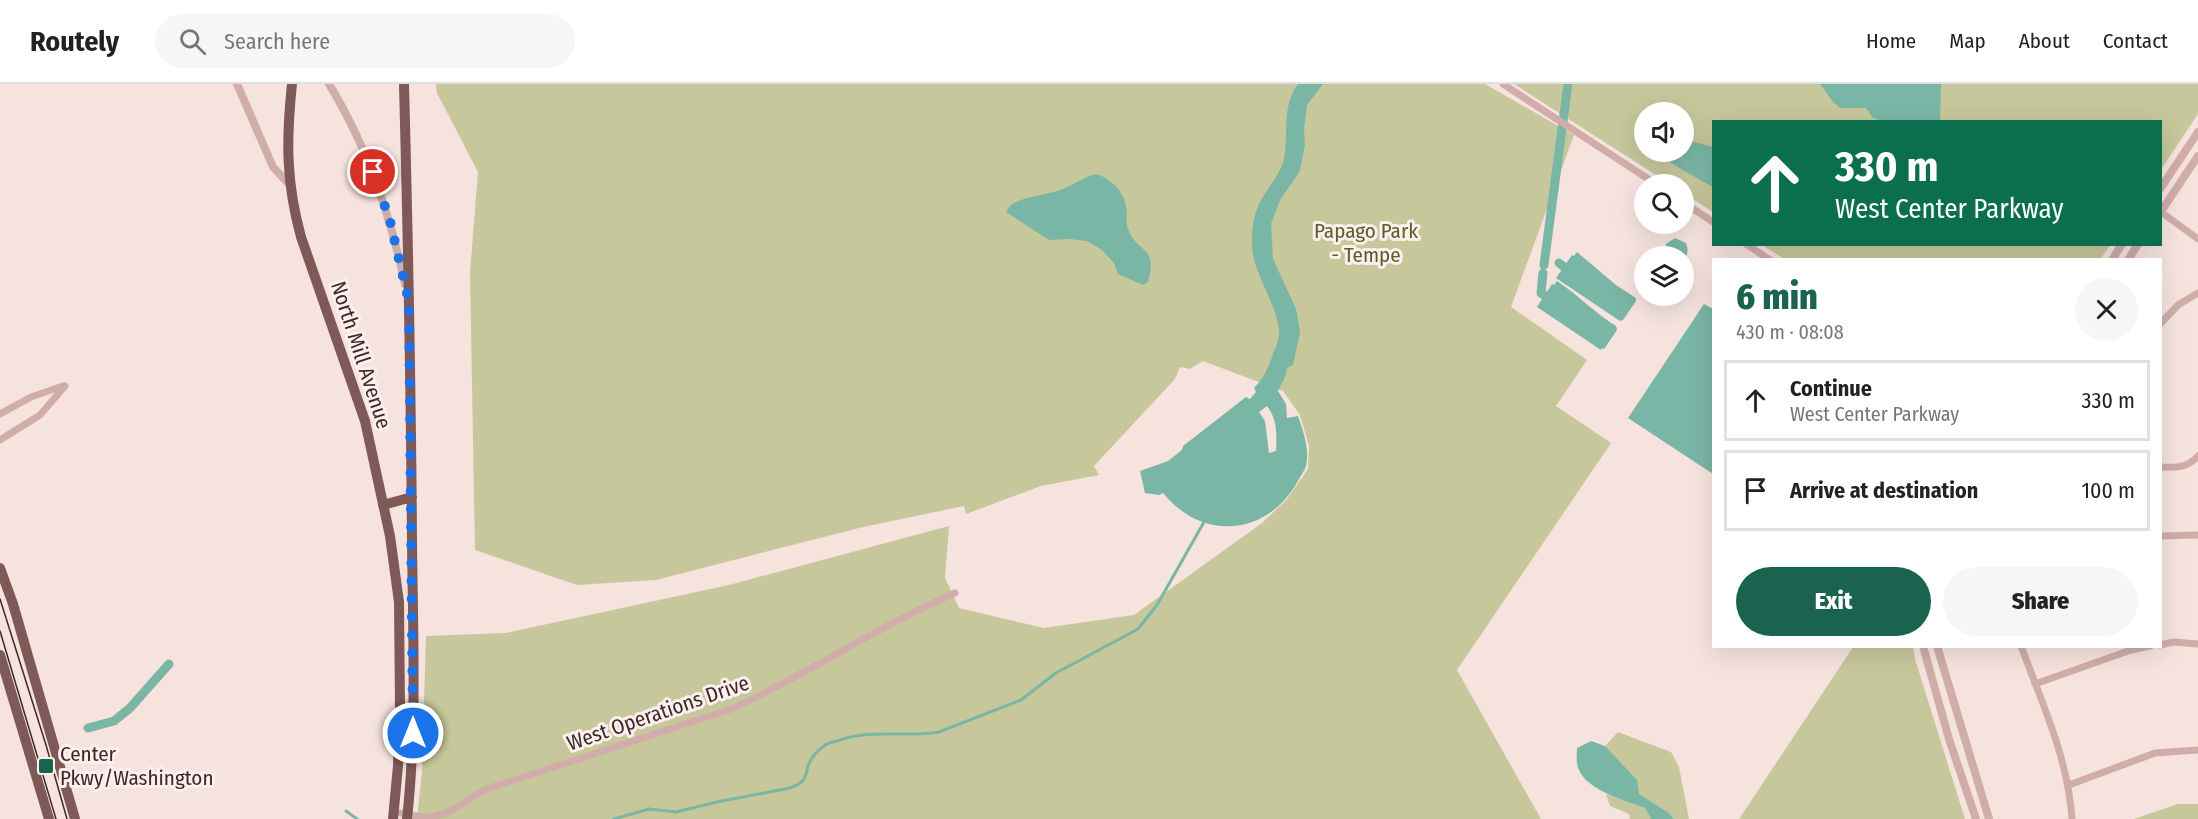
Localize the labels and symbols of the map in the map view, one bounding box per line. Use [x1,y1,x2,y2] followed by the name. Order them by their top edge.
[347,146,398,197] pin
[1314,218,1418,268] park label: Papago Park - Tempe
[325,278,397,432] street label: North Mill Avenue
[563,670,753,756] street label: West Operations Drive
[381,701,445,765] position arrow
[60,741,213,791] place label: Center Pkwy/Washington
[37,757,55,775] marker: Center Pkwy/Washington

